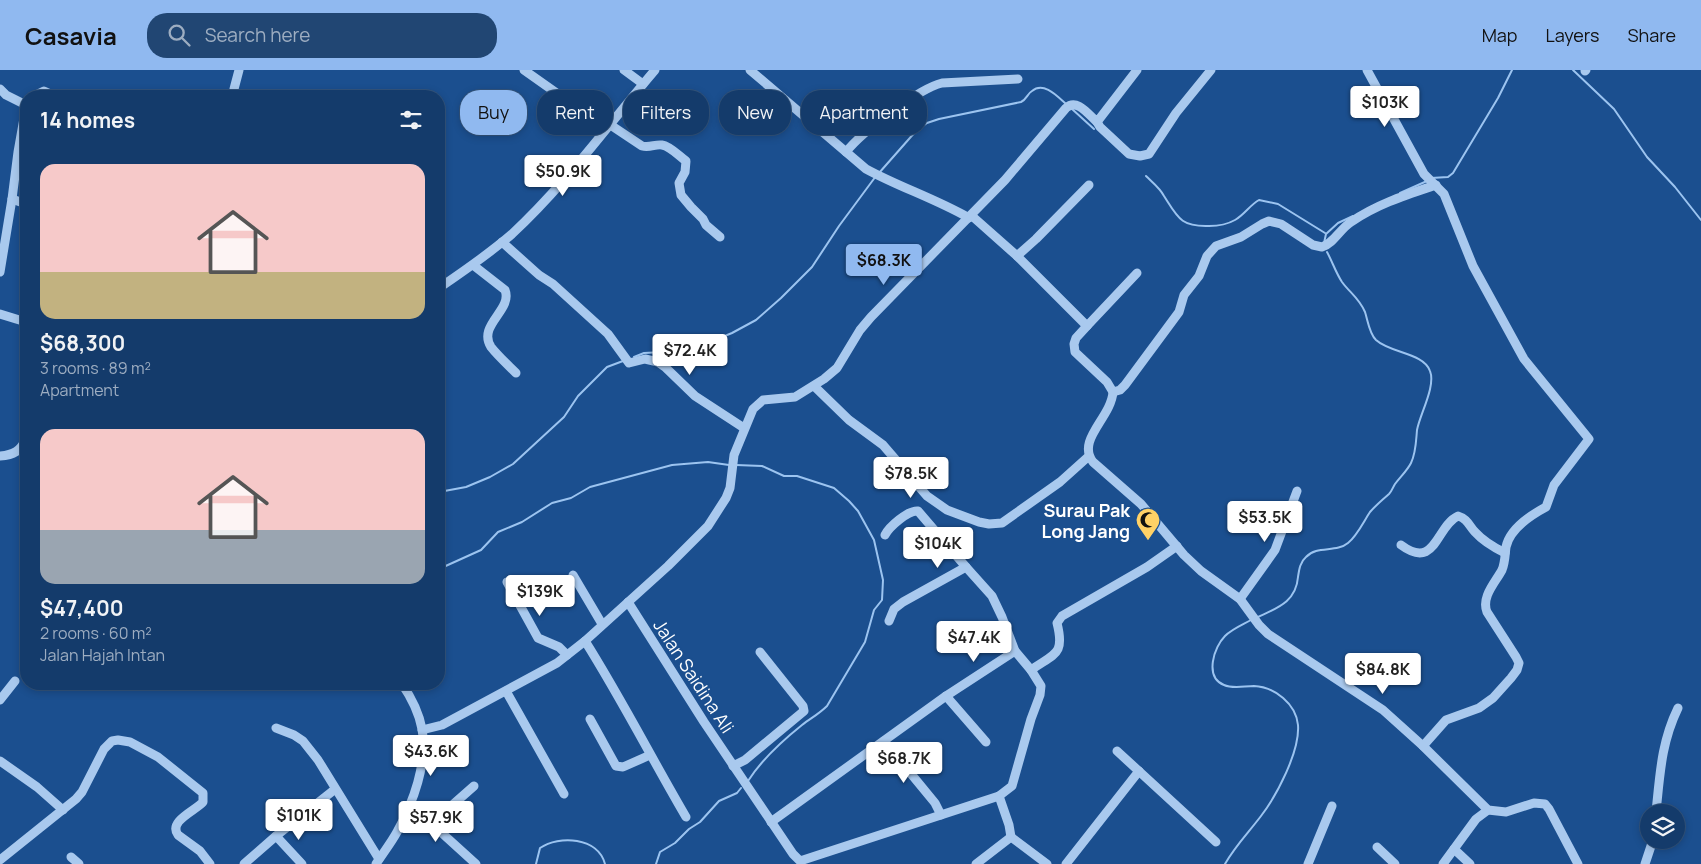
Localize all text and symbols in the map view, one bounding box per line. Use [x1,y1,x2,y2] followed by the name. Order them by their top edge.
[147,13,497,58] search box
[25,19,117,52] text: Casavia
[165,21,193,49] icon: search
[205,22,310,48] text: Search here
[1482,23,1517,47] text: Map
[1545,23,1599,47] text: Layers
[1627,23,1676,47] text: Share
[1350,85,1420,128] pin: $103K
[460,90,527,135] chip: Buy
[537,90,613,135] chip: Rent
[623,90,709,135] chip: Filters
[719,90,791,135] chip: New
[801,90,927,135] chip: Apartment
[1361,91,1409,113] text: $103K
[40,106,135,134] text: 14 homes
[397,106,425,134] icon: filters
[522,154,604,197] pin: $50.9K
[535,160,591,182] text: $50.9K
[188,197,278,287] icon: home
[843,244,925,286] pin: $68.3K
[857,249,911,271] text: $68.3K
[40,329,125,357] text: $68,300
[649,334,731,376] pin: $72.4K
[663,339,717,361] text: $72.4K
[40,357,151,379] text: 3 rooms · 89 m²
[40,379,119,401] text: Apartment
[870,456,952,499] pin: $78.5K
[188,462,278,552] icon: home
[885,462,937,484] text: $78.5K
[1042,498,1131,543] place label: Surau Pak Long Jang
[1224,500,1306,543] pin: $53.5K
[1238,506,1292,528] text: $53.5K
[1135,507,1161,541] mosque icon: Surau Pak Long Jang
[903,526,973,569] pin: $104K
[914,532,962,554] text: $104K
[505,574,575,617] pin: $139K
[517,580,563,602] text: $139K
[40,594,124,622] text: $47,400
[648,614,740,738] street label: Jalan Saidina Ali
[933,620,1015,663] pin: $47.4K
[40,622,152,644] text: 2 rooms · 60 m²
[948,626,1001,648] text: $47.4K
[40,644,165,666] text: Jalan Hajah Intan
[1342,652,1424,695] pin: $84.8K
[1356,658,1410,680] text: $84.8K
[390,734,472,777] pin: $43.6K
[404,740,458,762] text: $43.6K
[863,742,945,784] pin: $68.7K
[877,747,931,769] text: $68.7K
[264,798,334,841] pin: $101K
[395,800,477,843] pin: $57.9K
[277,804,321,826] text: $101K
[1640,804,1685,849] map controls
[1640,804,1685,849] button: layers
[410,806,462,828] text: $57.9K

